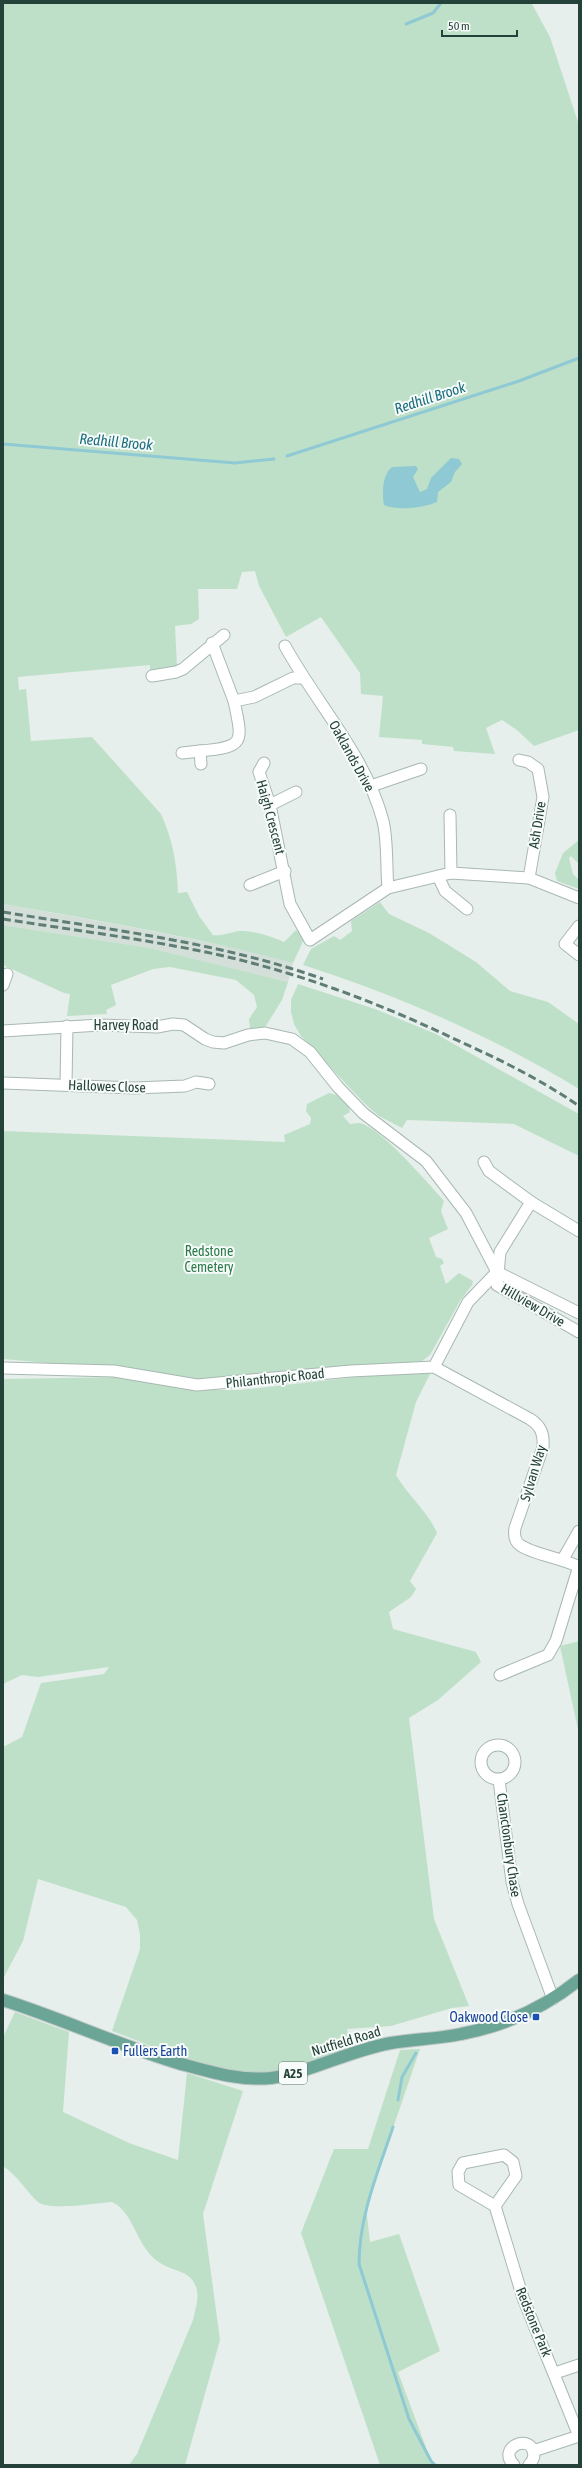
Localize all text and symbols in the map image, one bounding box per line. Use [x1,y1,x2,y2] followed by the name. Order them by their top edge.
[442,12,517,38] scale bar
[448,19,470,33] text: 50 m
[392,378,468,417] water label: Redhill Brook
[79,430,154,453] water label: Redhill Brook
[326,718,378,794] street label: Oaklands Drive
[253,778,289,856] street label: Haigh Crescent
[525,800,549,850] street label: Ash Drive
[93,1017,159,1033] street label: Harvey Road
[68,1077,146,1095] street label: Hallowes Close
[184,1243,234,1275] park label: Redstone Cemetery
[498,1280,568,1330] street label: Hillview Drive
[225,1365,325,1391] street label: Philanthropic Road
[517,1443,549,1503] street label: Sylvan Way
[494,1792,524,1898] street label: Chanctonbury Chase
[449,2009,528,2025] place label: Oakwood Close
[531,2012,541,2022] marker: Oakwood Close
[310,2023,382,2059] street label: Nutfield Road
[123,2043,187,2059] place label: Fullers Earth
[110,2046,120,2056] marker: Fullers Earth
[279,2062,307,2084] road number: A25
[513,2285,555,2359] street label: Redstone Park

